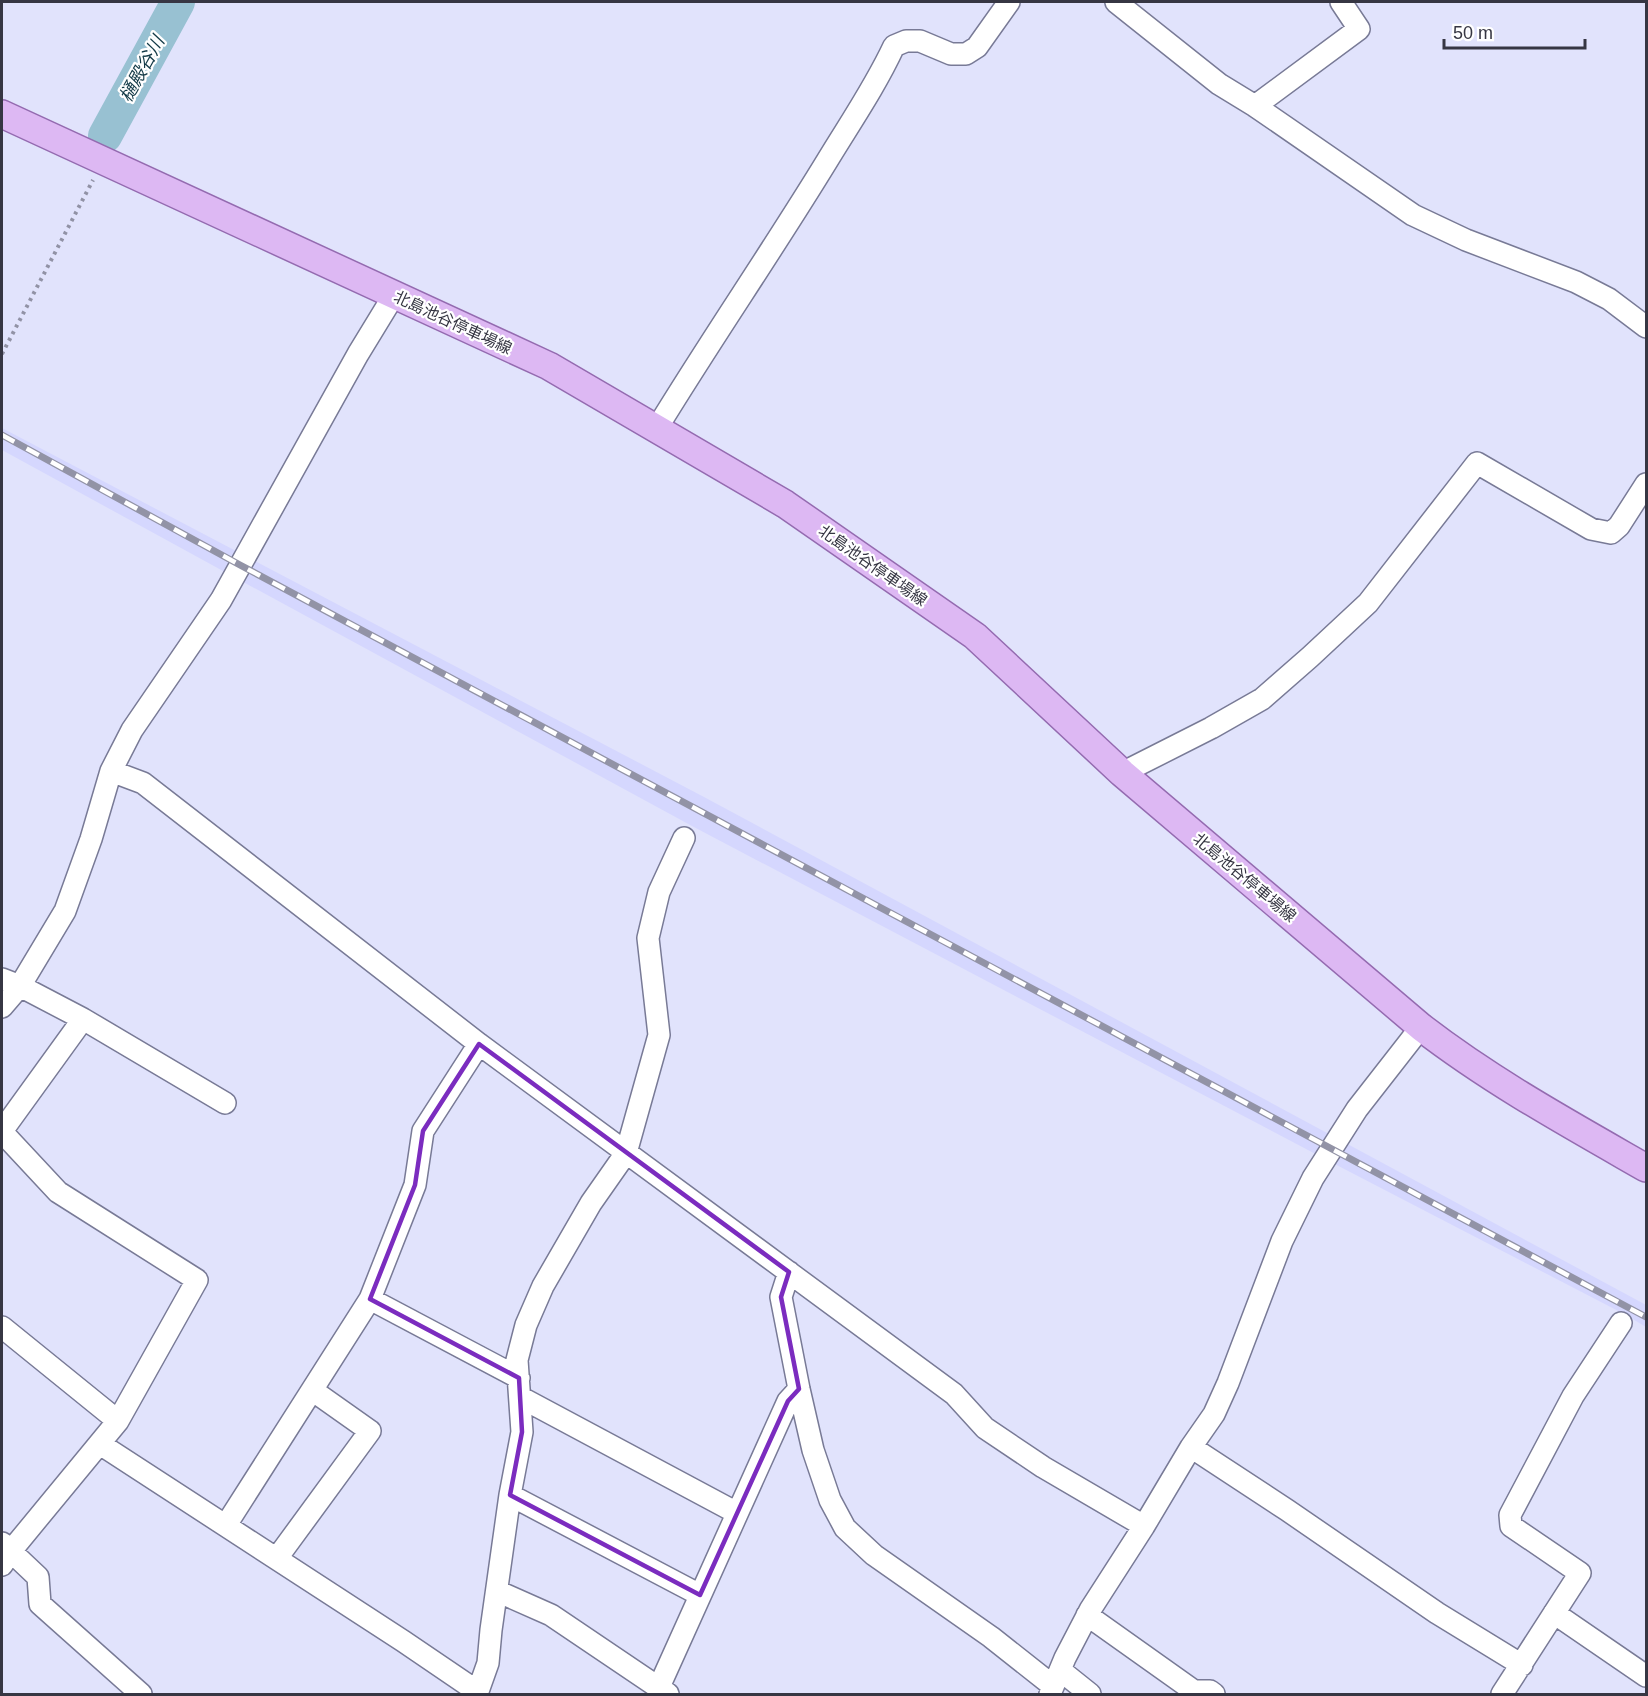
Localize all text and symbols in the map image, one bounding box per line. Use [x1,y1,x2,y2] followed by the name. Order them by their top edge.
[1444,12,1585,50] scale bar
[1453,23,1493,43] text: 50 m
[116,31,169,105] water label: 樋殿谷川
[391,288,514,357] street label: 北島池谷停車場線
[815,522,930,609] street label: 北島池谷停車場線
[1190,830,1299,925] street label: 北島池谷停車場線

